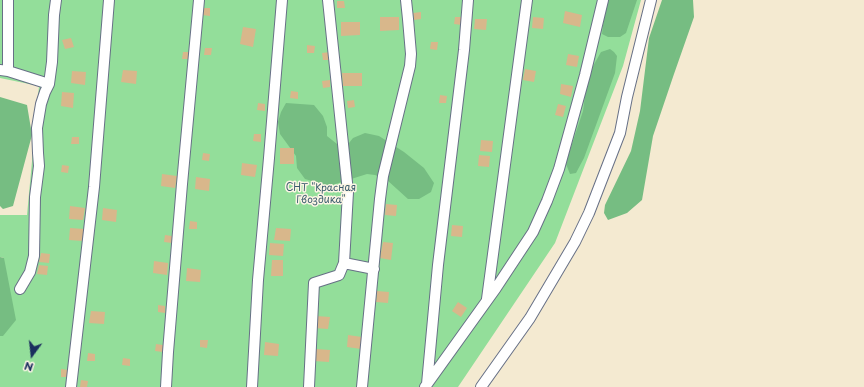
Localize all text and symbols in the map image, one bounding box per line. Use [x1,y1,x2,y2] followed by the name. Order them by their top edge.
[286,182,356,206] park label: СНТ "Красная Гвоздика"
[12,335,52,375] north arrow
[22,358,35,376] text: N

